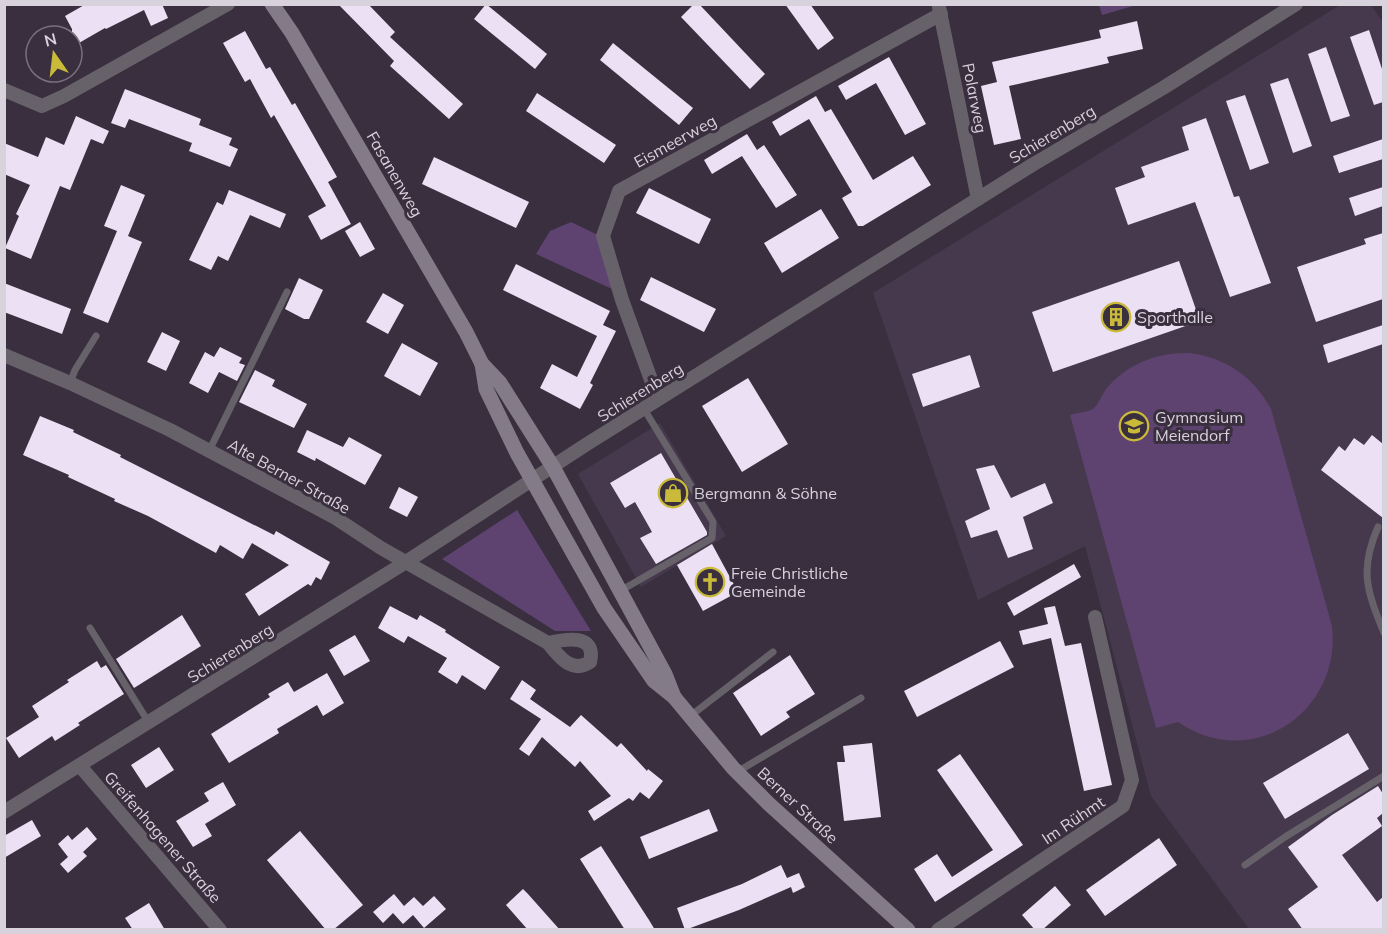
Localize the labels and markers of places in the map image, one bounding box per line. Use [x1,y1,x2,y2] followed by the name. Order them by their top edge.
[1100,301,1132,333] building icon: Sporthalle
[1137,307,1213,327] place label: Sporthalle
[1155,407,1243,445] place label: Gymnasium Meiendorf
[1118,410,1150,442] school or university icon: Gymnasium Meiendorf
[657,477,689,509] shop icon: Bergmann & Söhne
[694,483,837,503] place label: Bergmann & Söhne
[731,563,848,601] place label: Freie Christliche Gemeinde
[694,566,726,598] church icon: Freie Christliche Gemeinde

